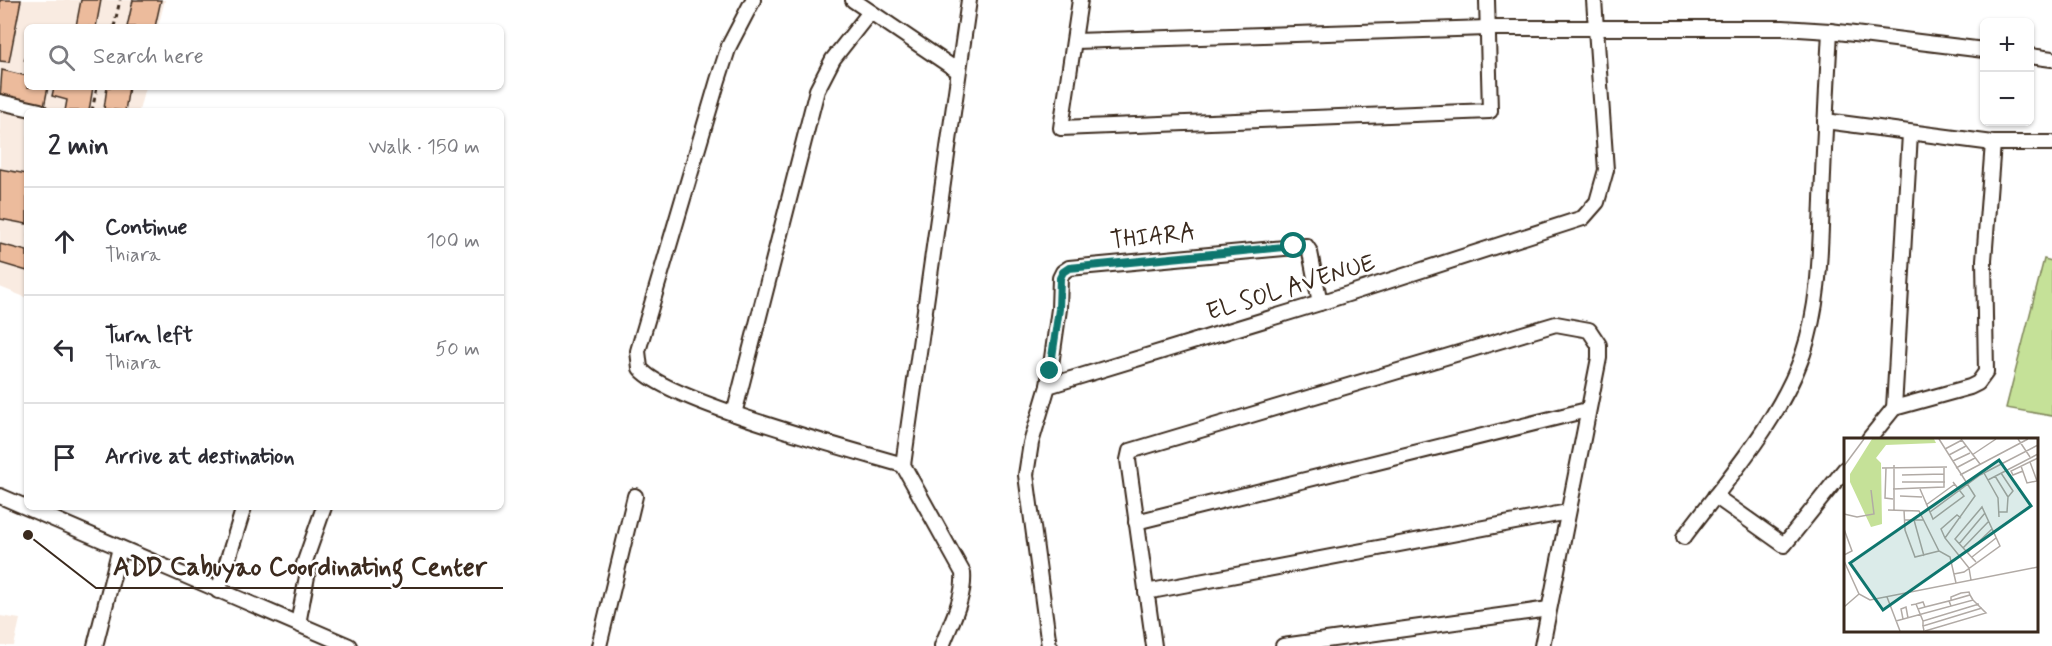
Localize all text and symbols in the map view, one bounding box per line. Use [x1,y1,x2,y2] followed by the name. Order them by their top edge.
[1980,18,2034,126] map controls
[1980,18,2034,72] button: +
[24,24,504,90] search box
[45,41,78,74] icon: search
[93,43,204,71] text: Search here
[1980,72,2034,126] button: −
[48,130,109,164] text: 2 min
[368,134,480,161] text: Walk · 150 m
[105,214,187,242] text: Continue
[1109,217,1197,257] street label: THIARA
[48,225,81,258] icon: ahead
[426,228,480,255] text: 100 m
[1280,232,1306,258] route start
[105,242,161,269] text: Thiara
[1203,248,1379,328] street label: EL SOL AVENUE
[105,322,193,350] text: Turn left
[48,333,81,366] icon: left
[435,336,480,363] text: 50 m
[105,350,161,377] text: Thiara
[1036,357,1062,383] route end
[1844,438,2037,631] inset map
[48,441,81,474] icon: arrive
[105,443,295,471] text: Arrive at destination
[96,544,503,588] callout: ADD Cabuyao Coordinating Center
[113,551,488,588] text: ADD Cabuyao Coordinating Center

